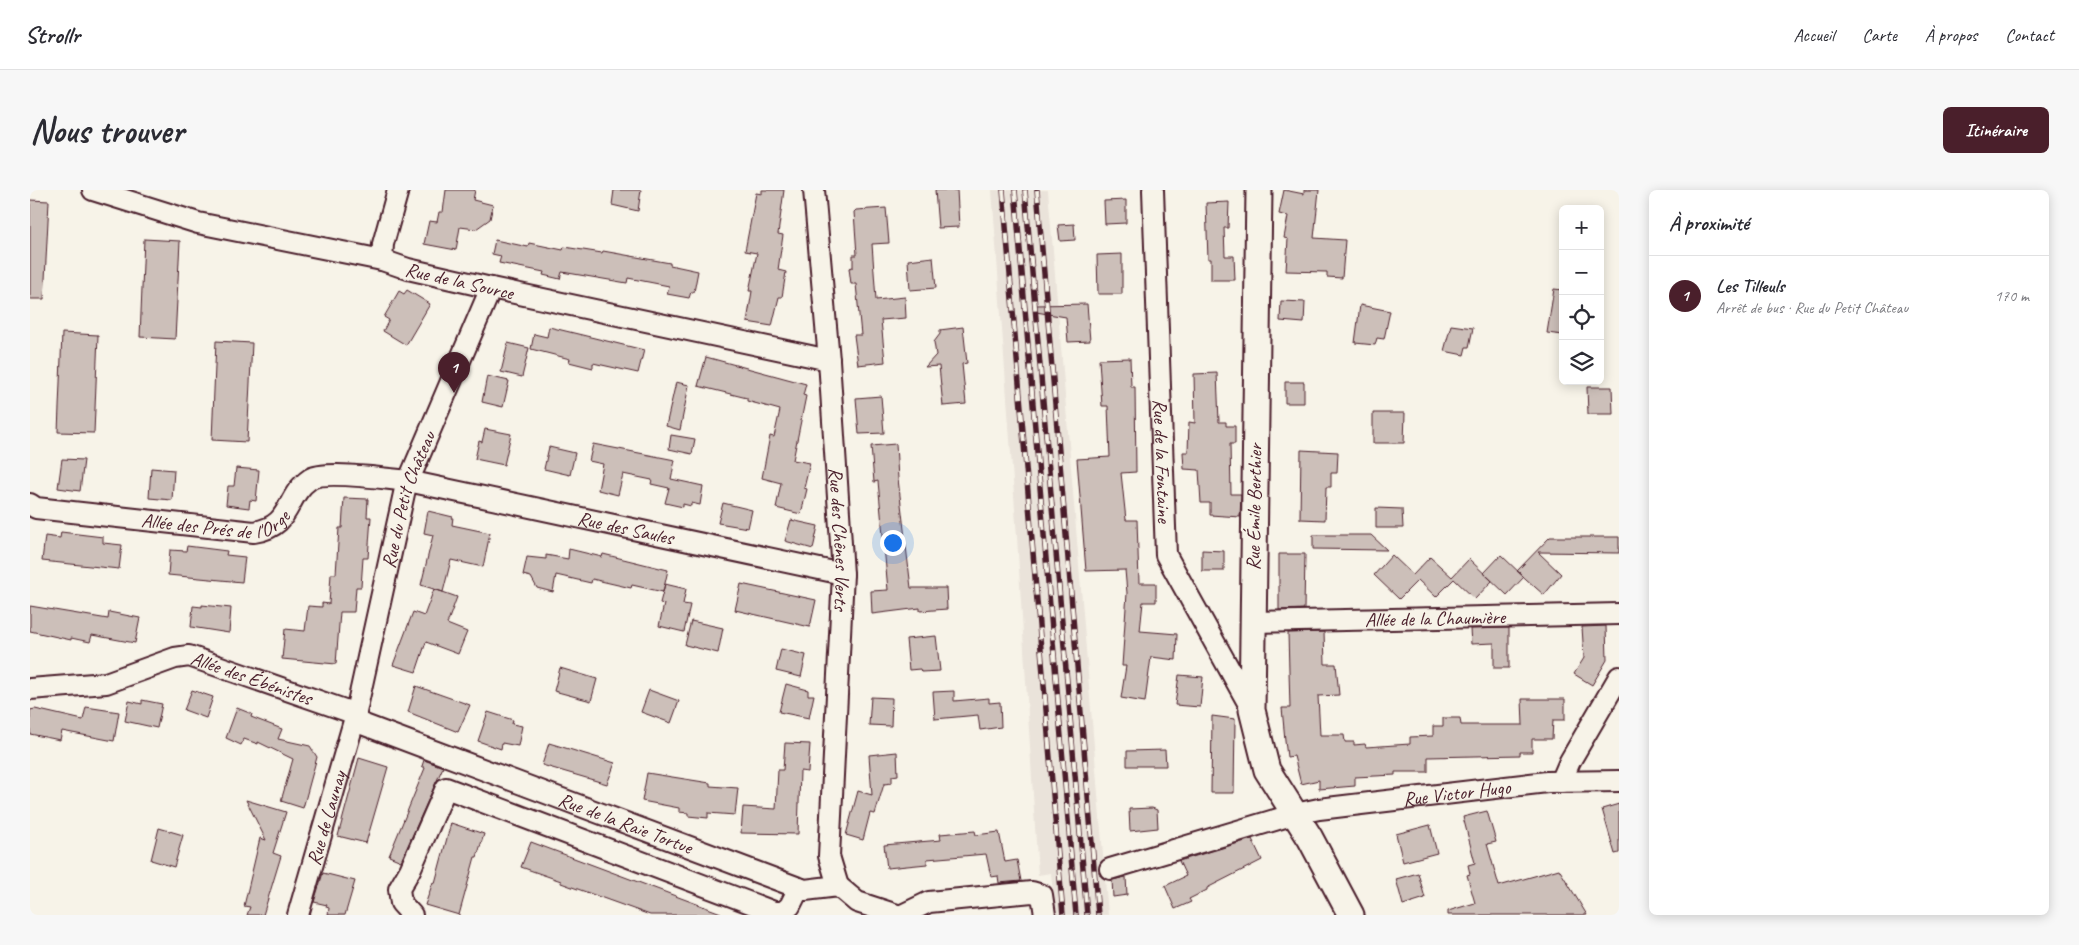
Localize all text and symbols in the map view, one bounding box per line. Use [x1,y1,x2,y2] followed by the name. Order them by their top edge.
[25,20,80,50] text: Strollr
[1794,24,1834,46] text: Accueil
[1862,24,1897,46] text: Carte
[1925,24,1977,46] text: À propos
[2005,24,2054,46] text: Contact
[1943,107,2049,153] button: Itinéraire
[30,108,184,153] text: Nous trouver
[1559,205,1604,385] map controls
[1559,205,1604,250] button: +
[1669,210,1749,236] text: À proximité
[1559,250,1604,295] button: −
[403,256,517,305] street label: Rue de la Source
[1716,274,1784,298] text: Les Tilleuls
[1681,286,1689,306] text: 1
[1995,286,2029,306] text: 170 m
[1559,295,1604,340] button: locate
[1716,298,1908,318] text: Arrêt de bus · Rue du Petit Château
[1559,340,1604,385] button: layers
[438,352,470,393] pin: 1
[1148,398,1177,525] street label: Rue de la Fontaine
[375,426,441,571] street label: Rue du Petit Château
[1240,442,1268,571] street label: Rue Émile Berthier
[824,467,855,613] street label: Rue des Chênes Verts
[140,504,296,545] street label: Allée des Prés de l'Orge
[575,505,678,550] street label: Rue des Saules
[880,530,906,556] your location
[1365,604,1507,632] street label: Allée de la Chaumière
[188,645,317,711] street label: Allée des Ébénistes
[301,766,352,868] street label: Rue de Launay
[1401,774,1513,811] street label: Rue Victor Hugo
[555,786,697,860] street label: Rue de la Raie Tortue

